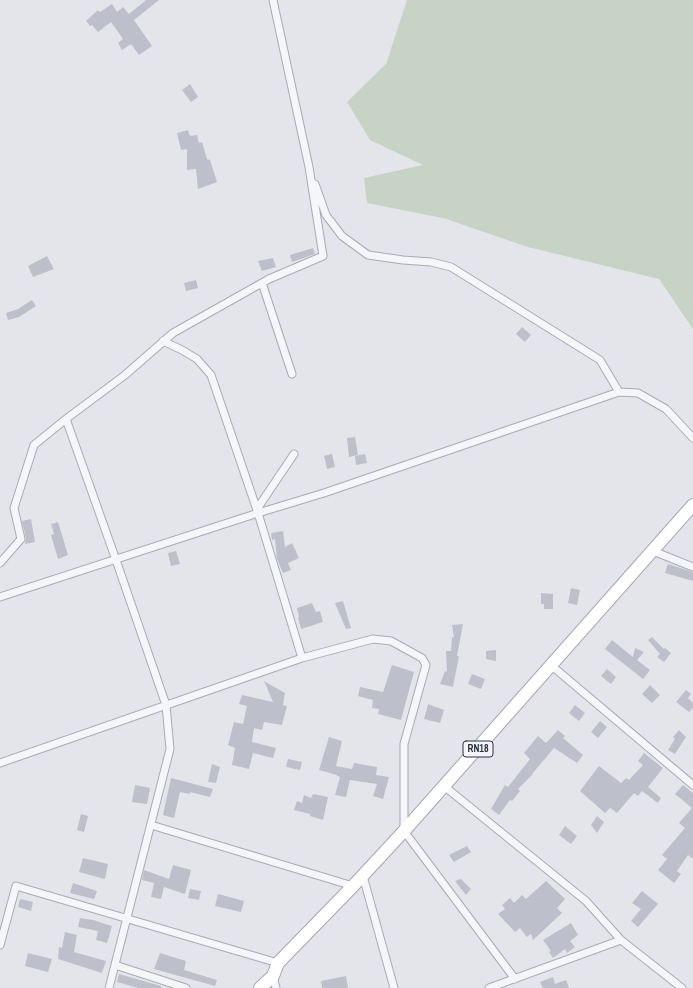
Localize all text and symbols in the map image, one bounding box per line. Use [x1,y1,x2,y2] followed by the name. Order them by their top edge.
[463,741,493,757] road number: RN18

